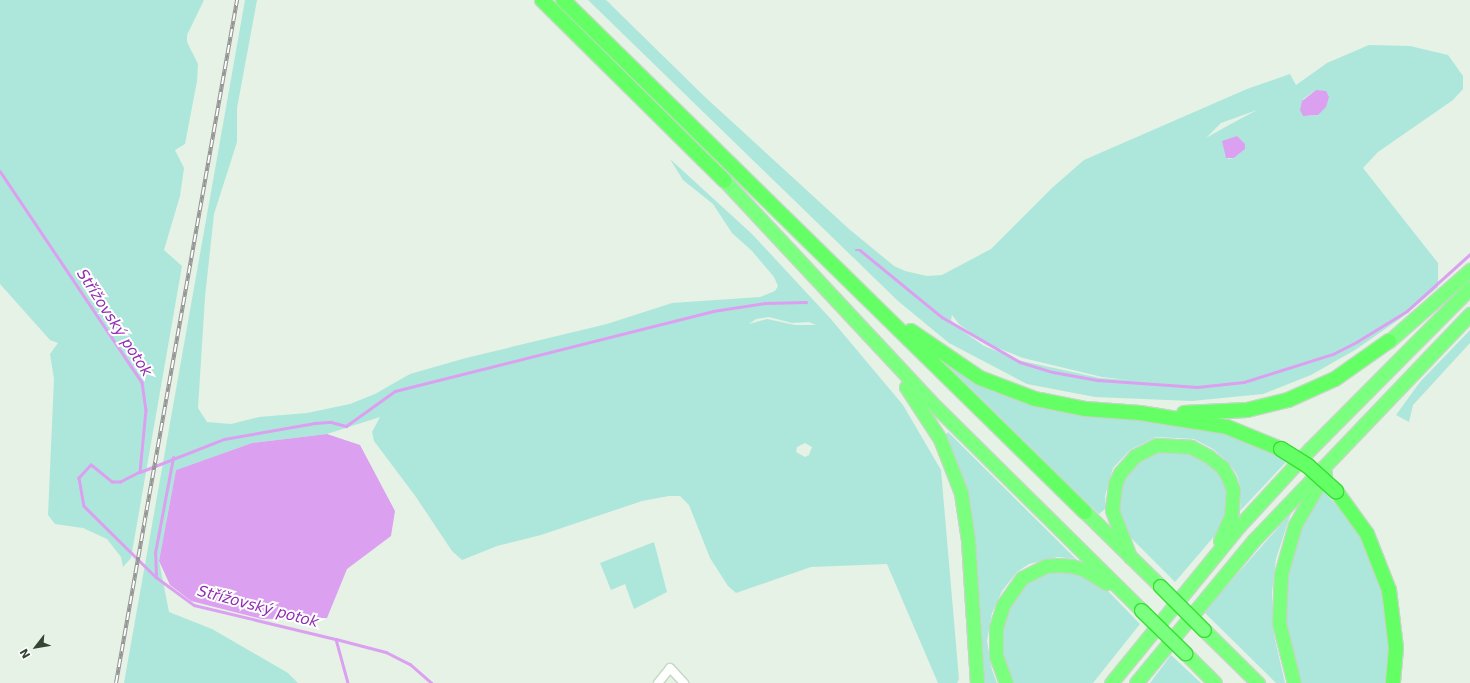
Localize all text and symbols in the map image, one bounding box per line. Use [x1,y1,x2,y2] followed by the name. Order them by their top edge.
[73,266,155,380] water label: Střížovský potok
[196,582,320,632] water label: Střížovský potok
[16,627,56,667] north arrow
[17,646,33,661] text: N

